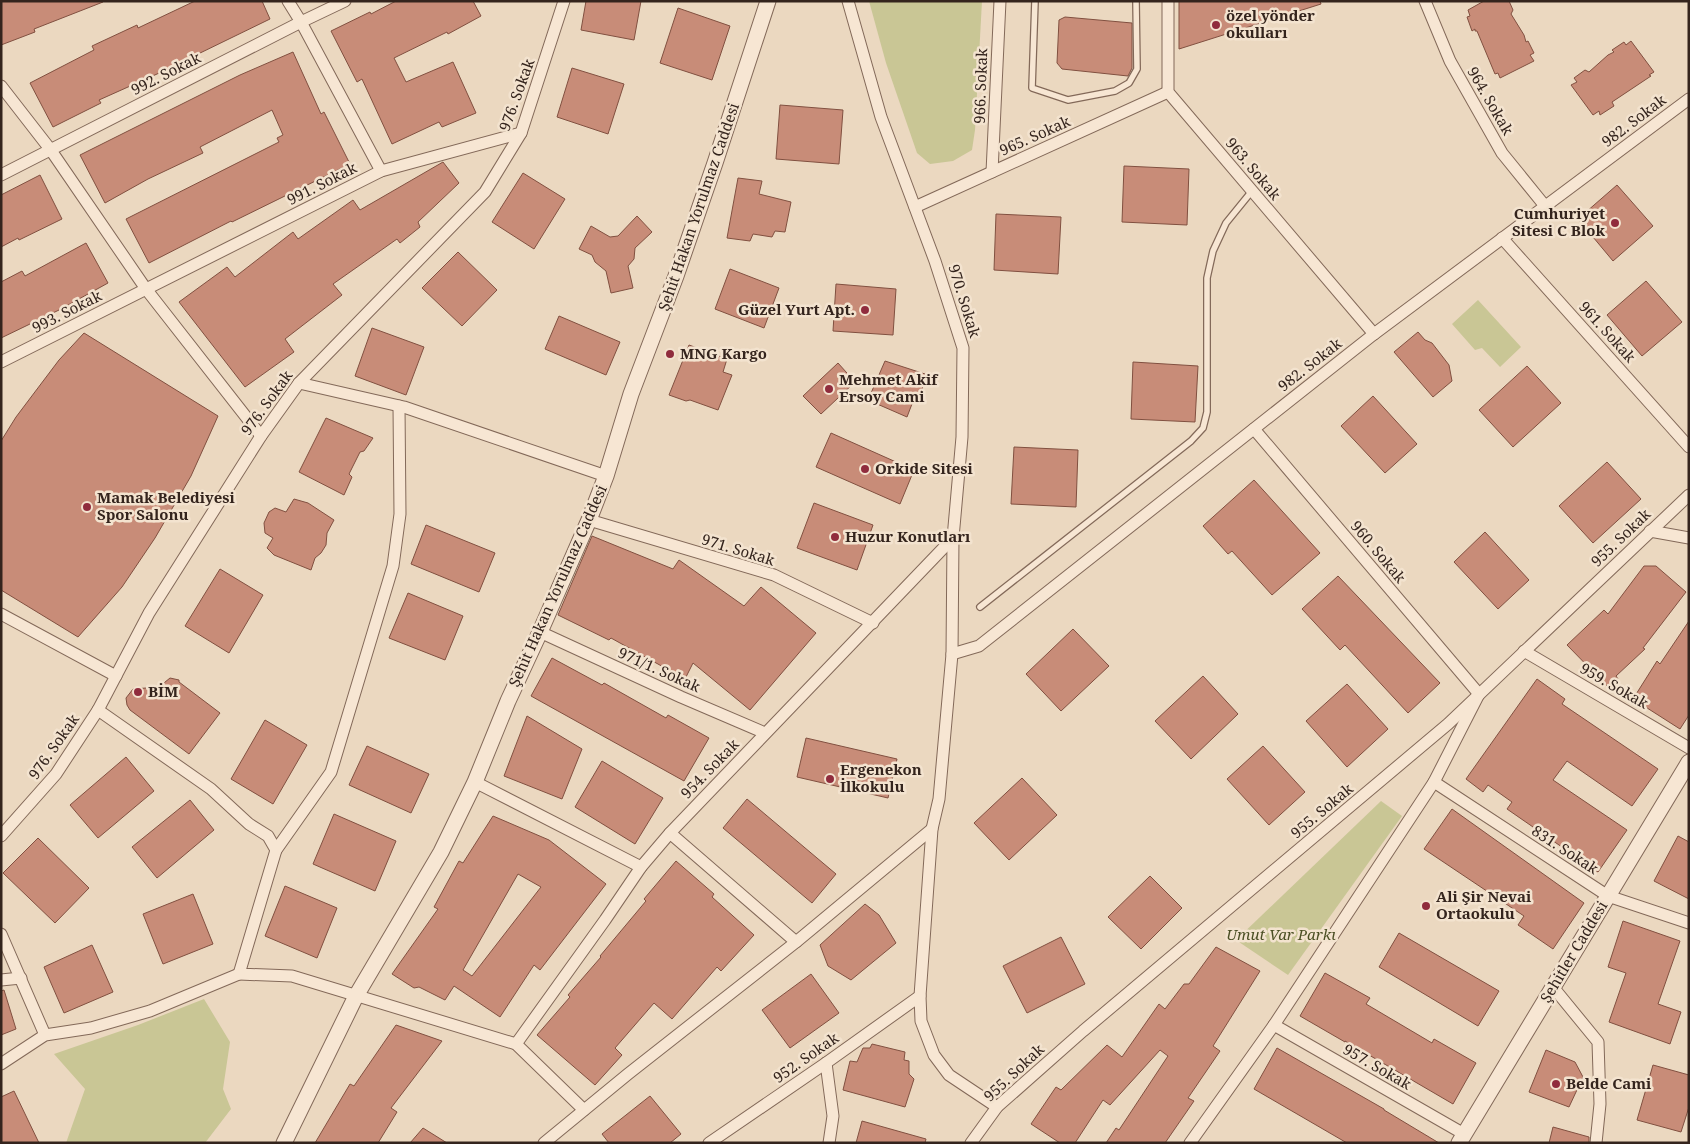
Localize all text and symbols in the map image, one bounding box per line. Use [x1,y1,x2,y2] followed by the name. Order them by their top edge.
[1226,5,1315,42] place label: özel yönder okulları
[1210,19,1222,31] marker: özel yönder okulları
[127,47,204,99] street label: 992. Sokak
[969,48,991,124] street label: 966. Sokak
[494,56,538,134] street label: 976. Sokak
[1463,63,1519,138] street label: 964. Sokak
[1597,89,1670,151] street label: 982. Sokak
[653,100,743,313] street label: Şehit Hakan Yorulmaz Caddesi
[996,110,1073,160] street label: 965. Sokak
[1222,133,1286,204] street label: 963. Sokak
[283,157,360,209] street label: 991. Sokak
[1512,203,1605,240] place label: Cumhuriyet Sitesi C Blok
[1609,217,1621,229] marker: Cumhuriyet Sitesi C Blok
[944,262,986,340] street label: 970. Sokak
[28,285,105,337] street label: 993. Sokak
[1575,297,1641,366] street label: 961. Sokak
[738,299,855,319] place label: Güzel Yurt Apt.
[859,304,871,316] marker: Güzel Yurt Apt.
[1273,333,1346,395] street label: 982. Sokak
[680,343,767,363] place label: MNG Kargo
[664,348,676,360] marker: MNG Kargo
[236,366,297,439] street label: 976. Sokak
[839,369,939,406] place label: Mehmet Akif Ersoy Cami
[823,383,835,395] marker: Mehmet Akif Ersoy Cami
[875,458,974,478] place label: Orkide Sitesi
[859,463,871,475] marker: Orkide Sitesi
[503,481,611,690] street label: Şehit Hakan Yorulmaz Caddesi
[97,487,236,524] place label: Mamak Belediyesi Spor Salonu
[81,501,93,513] marker: Mamak Belediyesi Spor Salonu
[1586,504,1655,571] street label: 955. Sokak
[1347,516,1411,587] street label: 960. Sokak
[845,526,971,546] place label: Huzur Konutları
[699,528,778,570] street label: 971. Sokak
[829,531,841,543] marker: Huzur Konutları
[615,642,704,696] street label: 971/1. Sokak
[1577,658,1652,713] street label: 959. Sokak
[148,681,178,701] place label: BİM
[132,686,144,698] marker: BİM
[23,710,83,783] street label: 976. Sokak
[676,734,743,802] street label: 954. Sokak
[840,759,922,796] place label: Ergenekon İlkokulu
[824,773,836,785] marker: Ergenekon İlkokulu
[1286,778,1357,842] street label: 955. Sokak
[1528,820,1603,878] street label: 831. Sokak
[1436,886,1532,923] place label: Ali Şir Nevai Ortaokulu
[1535,897,1611,1006] street label: Şehitler Caddesi
[1420,900,1432,912] marker: Ali Şir Nevai Ortaokulu
[1226,924,1336,944] park label: Umut Var Parkı
[769,1027,842,1087] street label: 952. Sokak
[979,1039,1048,1105] street label: 955. Sokak
[1340,1039,1415,1094] street label: 957. Sokak
[1566,1073,1652,1093] place label: Belde Cami
[1550,1078,1562,1090] marker: Belde Cami

